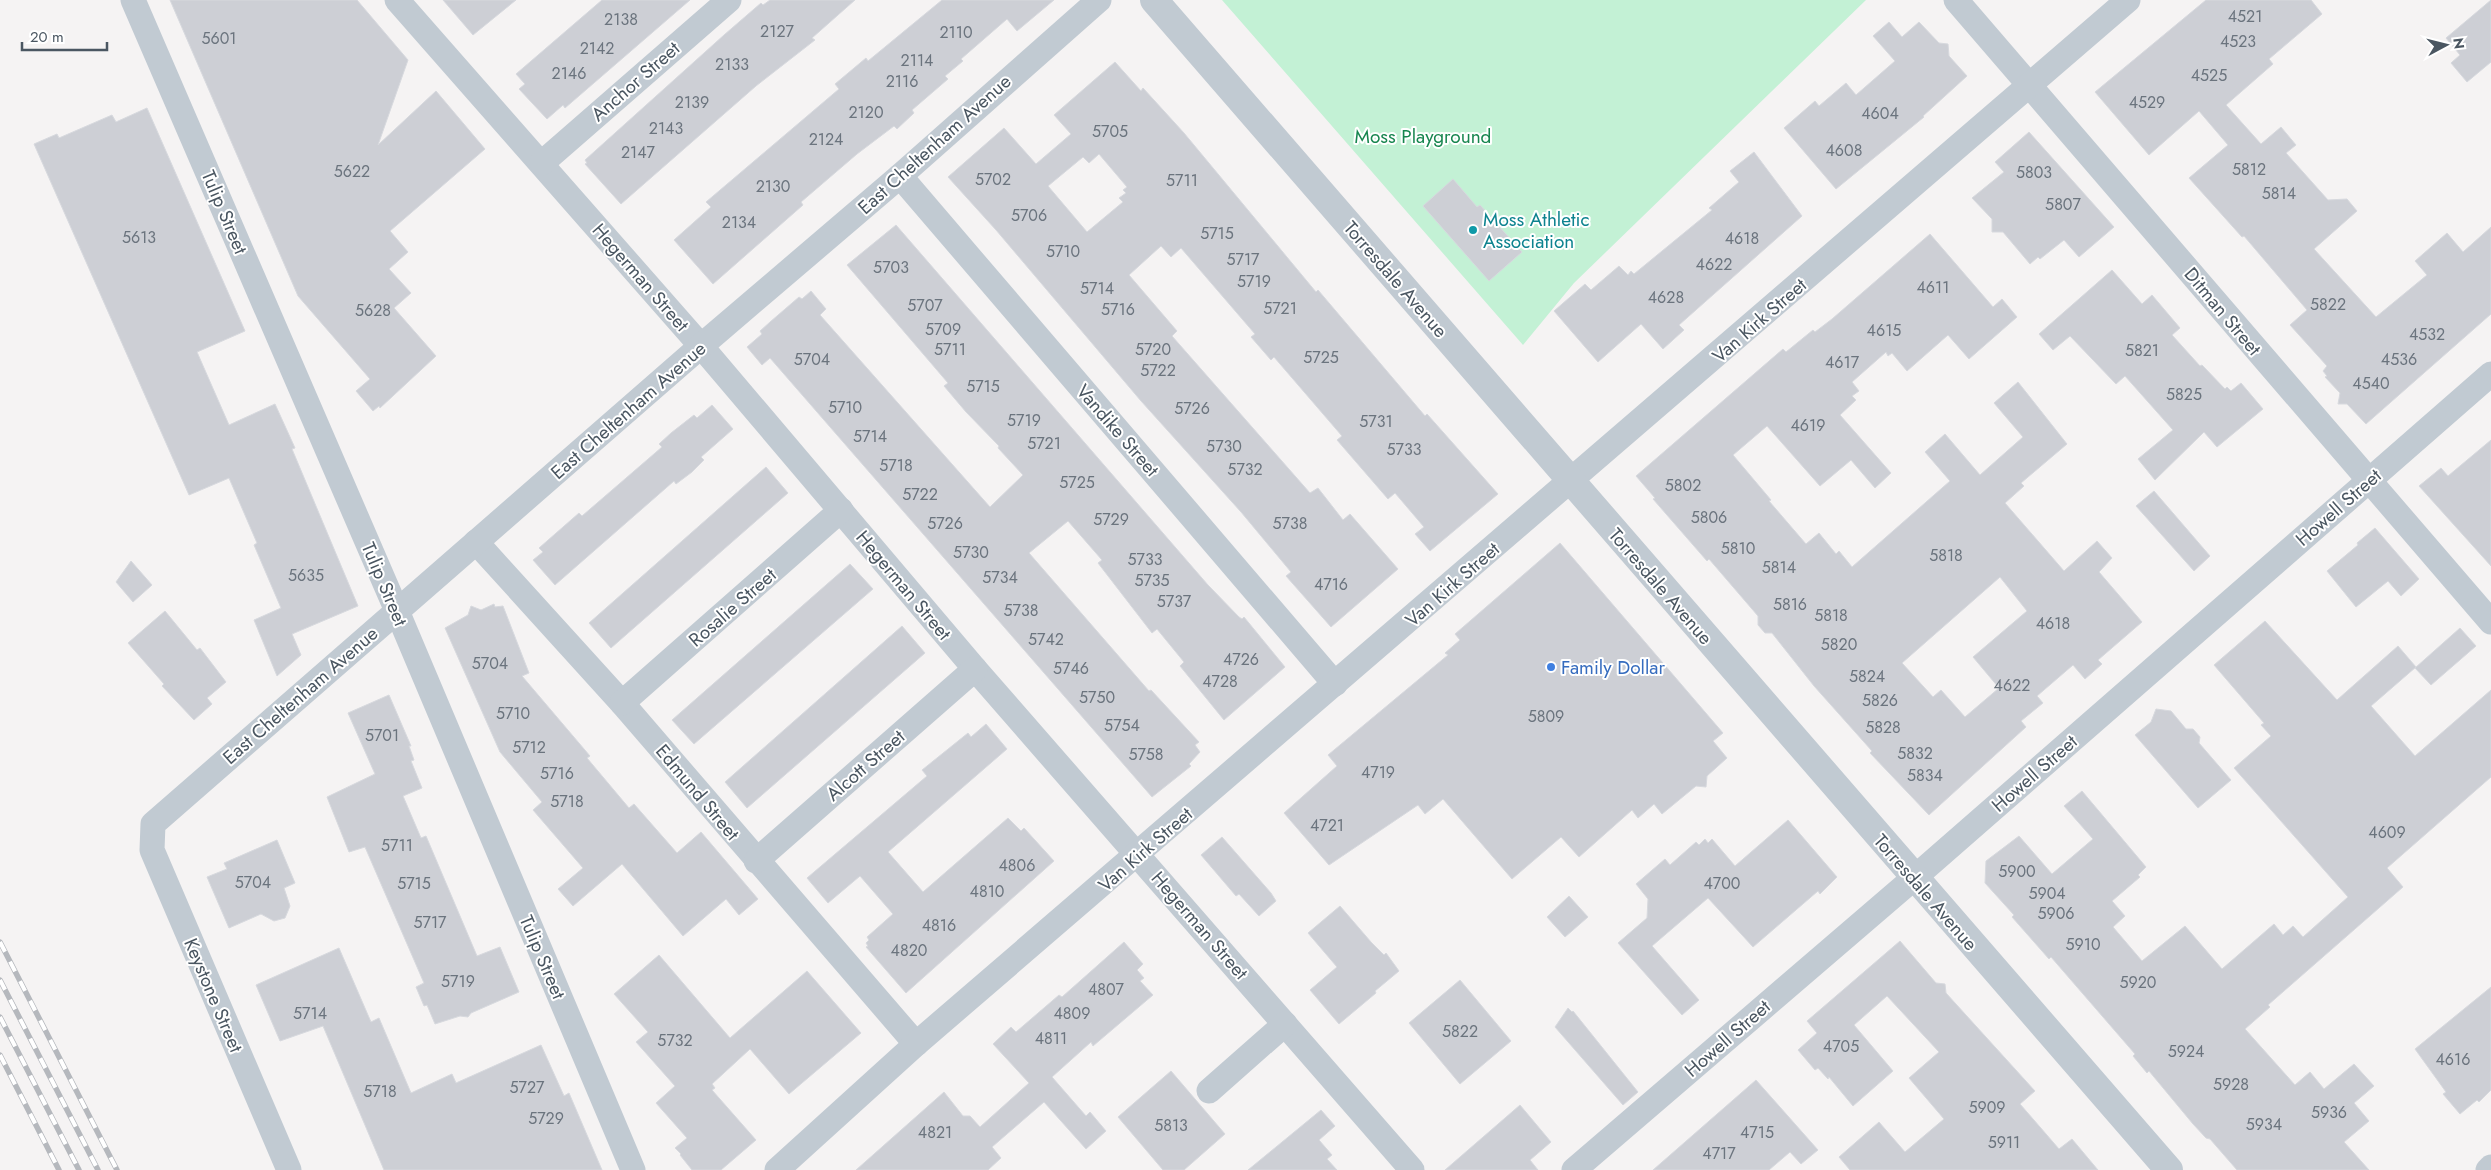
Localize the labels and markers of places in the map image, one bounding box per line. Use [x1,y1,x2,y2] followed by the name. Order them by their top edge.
[1483,206,1590,255] place label: Moss Athletic Association
[1467,224,1479,236] marker: Moss Athletic Association
[1561,654,1665,681] place label: Family Dollar
[1545,661,1557,673] marker: Family Dollar

